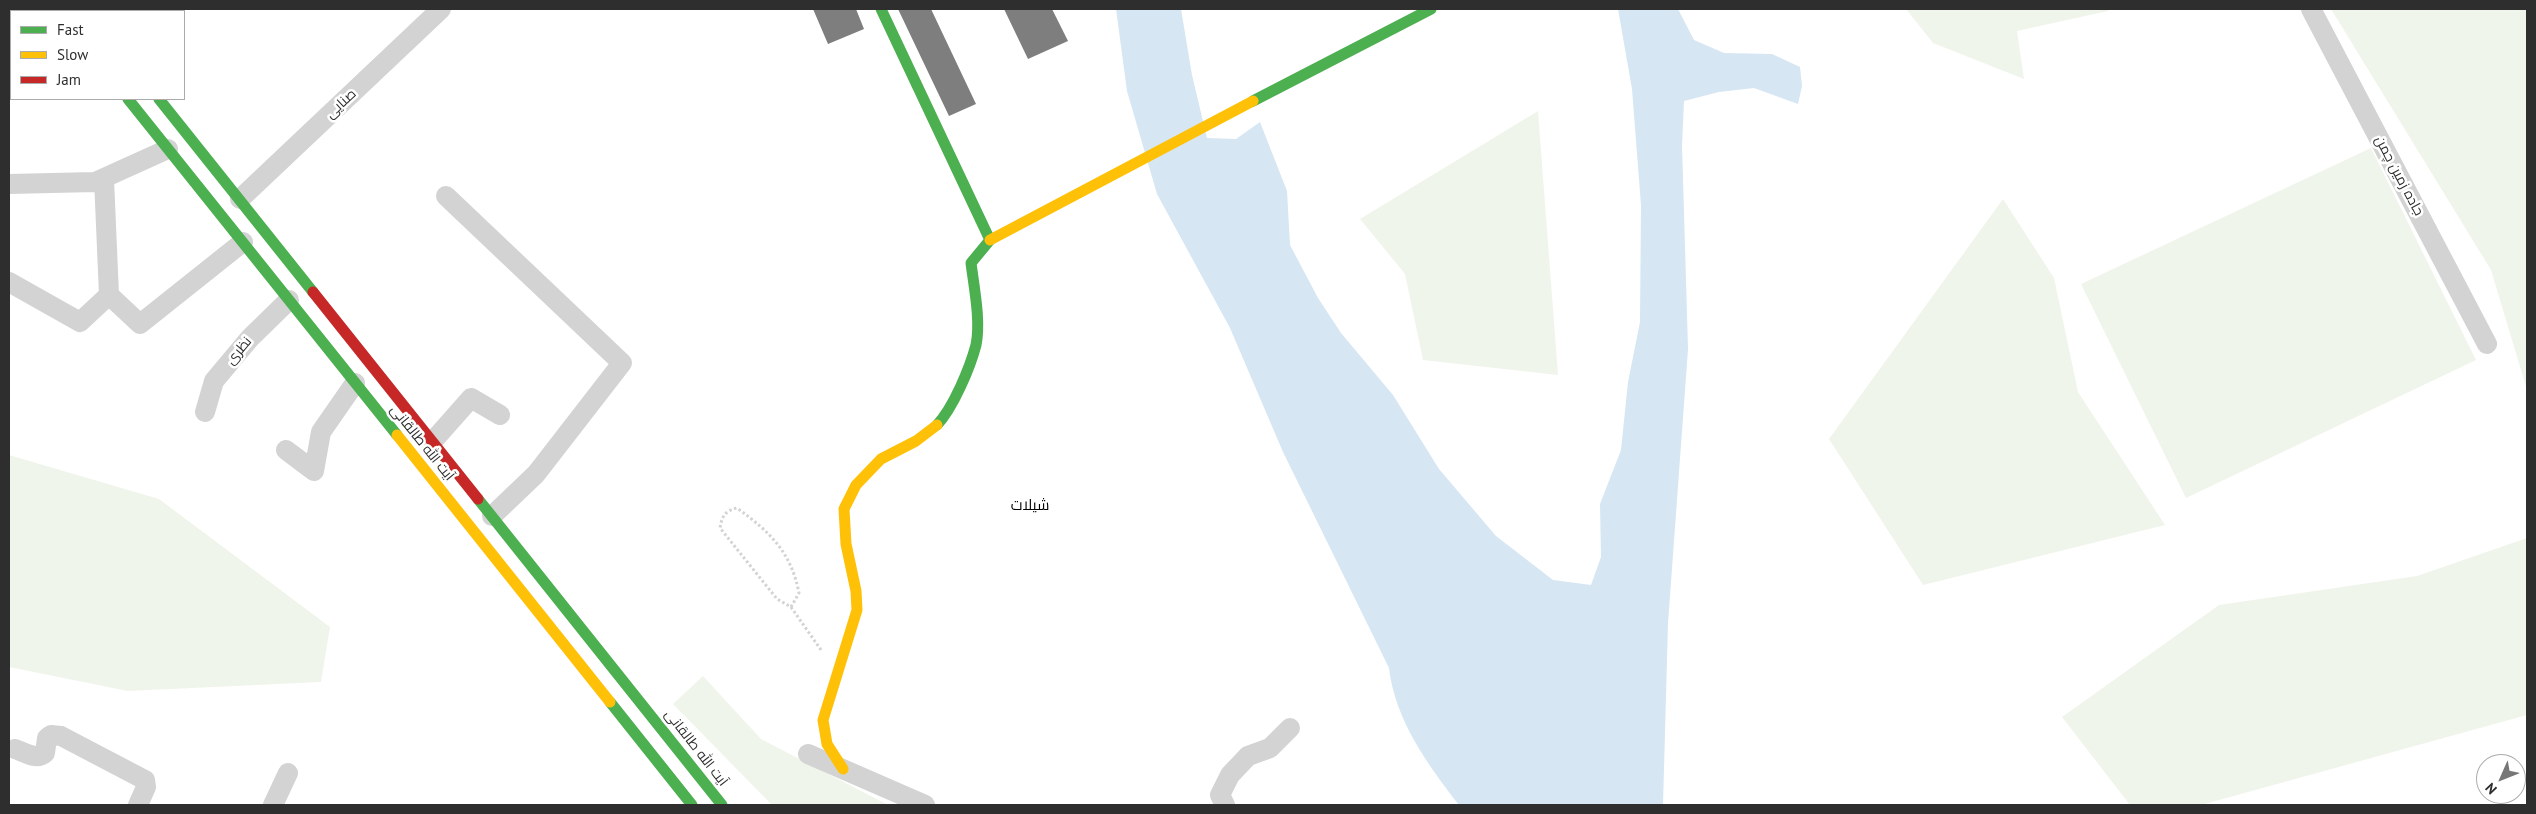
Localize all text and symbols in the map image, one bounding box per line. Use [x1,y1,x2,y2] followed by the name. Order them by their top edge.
[10,10,185,100] legend
[57,20,84,39] text: Fast
[57,45,88,64] text: Slow
[57,70,81,89] text: Jam
[322,86,360,122] street label: صنایی
[2371,133,2427,219] street label: جاده زمین چمن
[223,334,255,368] street label: نظری
[386,402,458,484] street label: آیت الله طالقانی
[1011,497,1049,515] district label: شیلات
[661,706,731,790] street label: آیت الله طالقانی
[2476,754,2526,804] north arrow
[2481,779,2501,798] text: N

